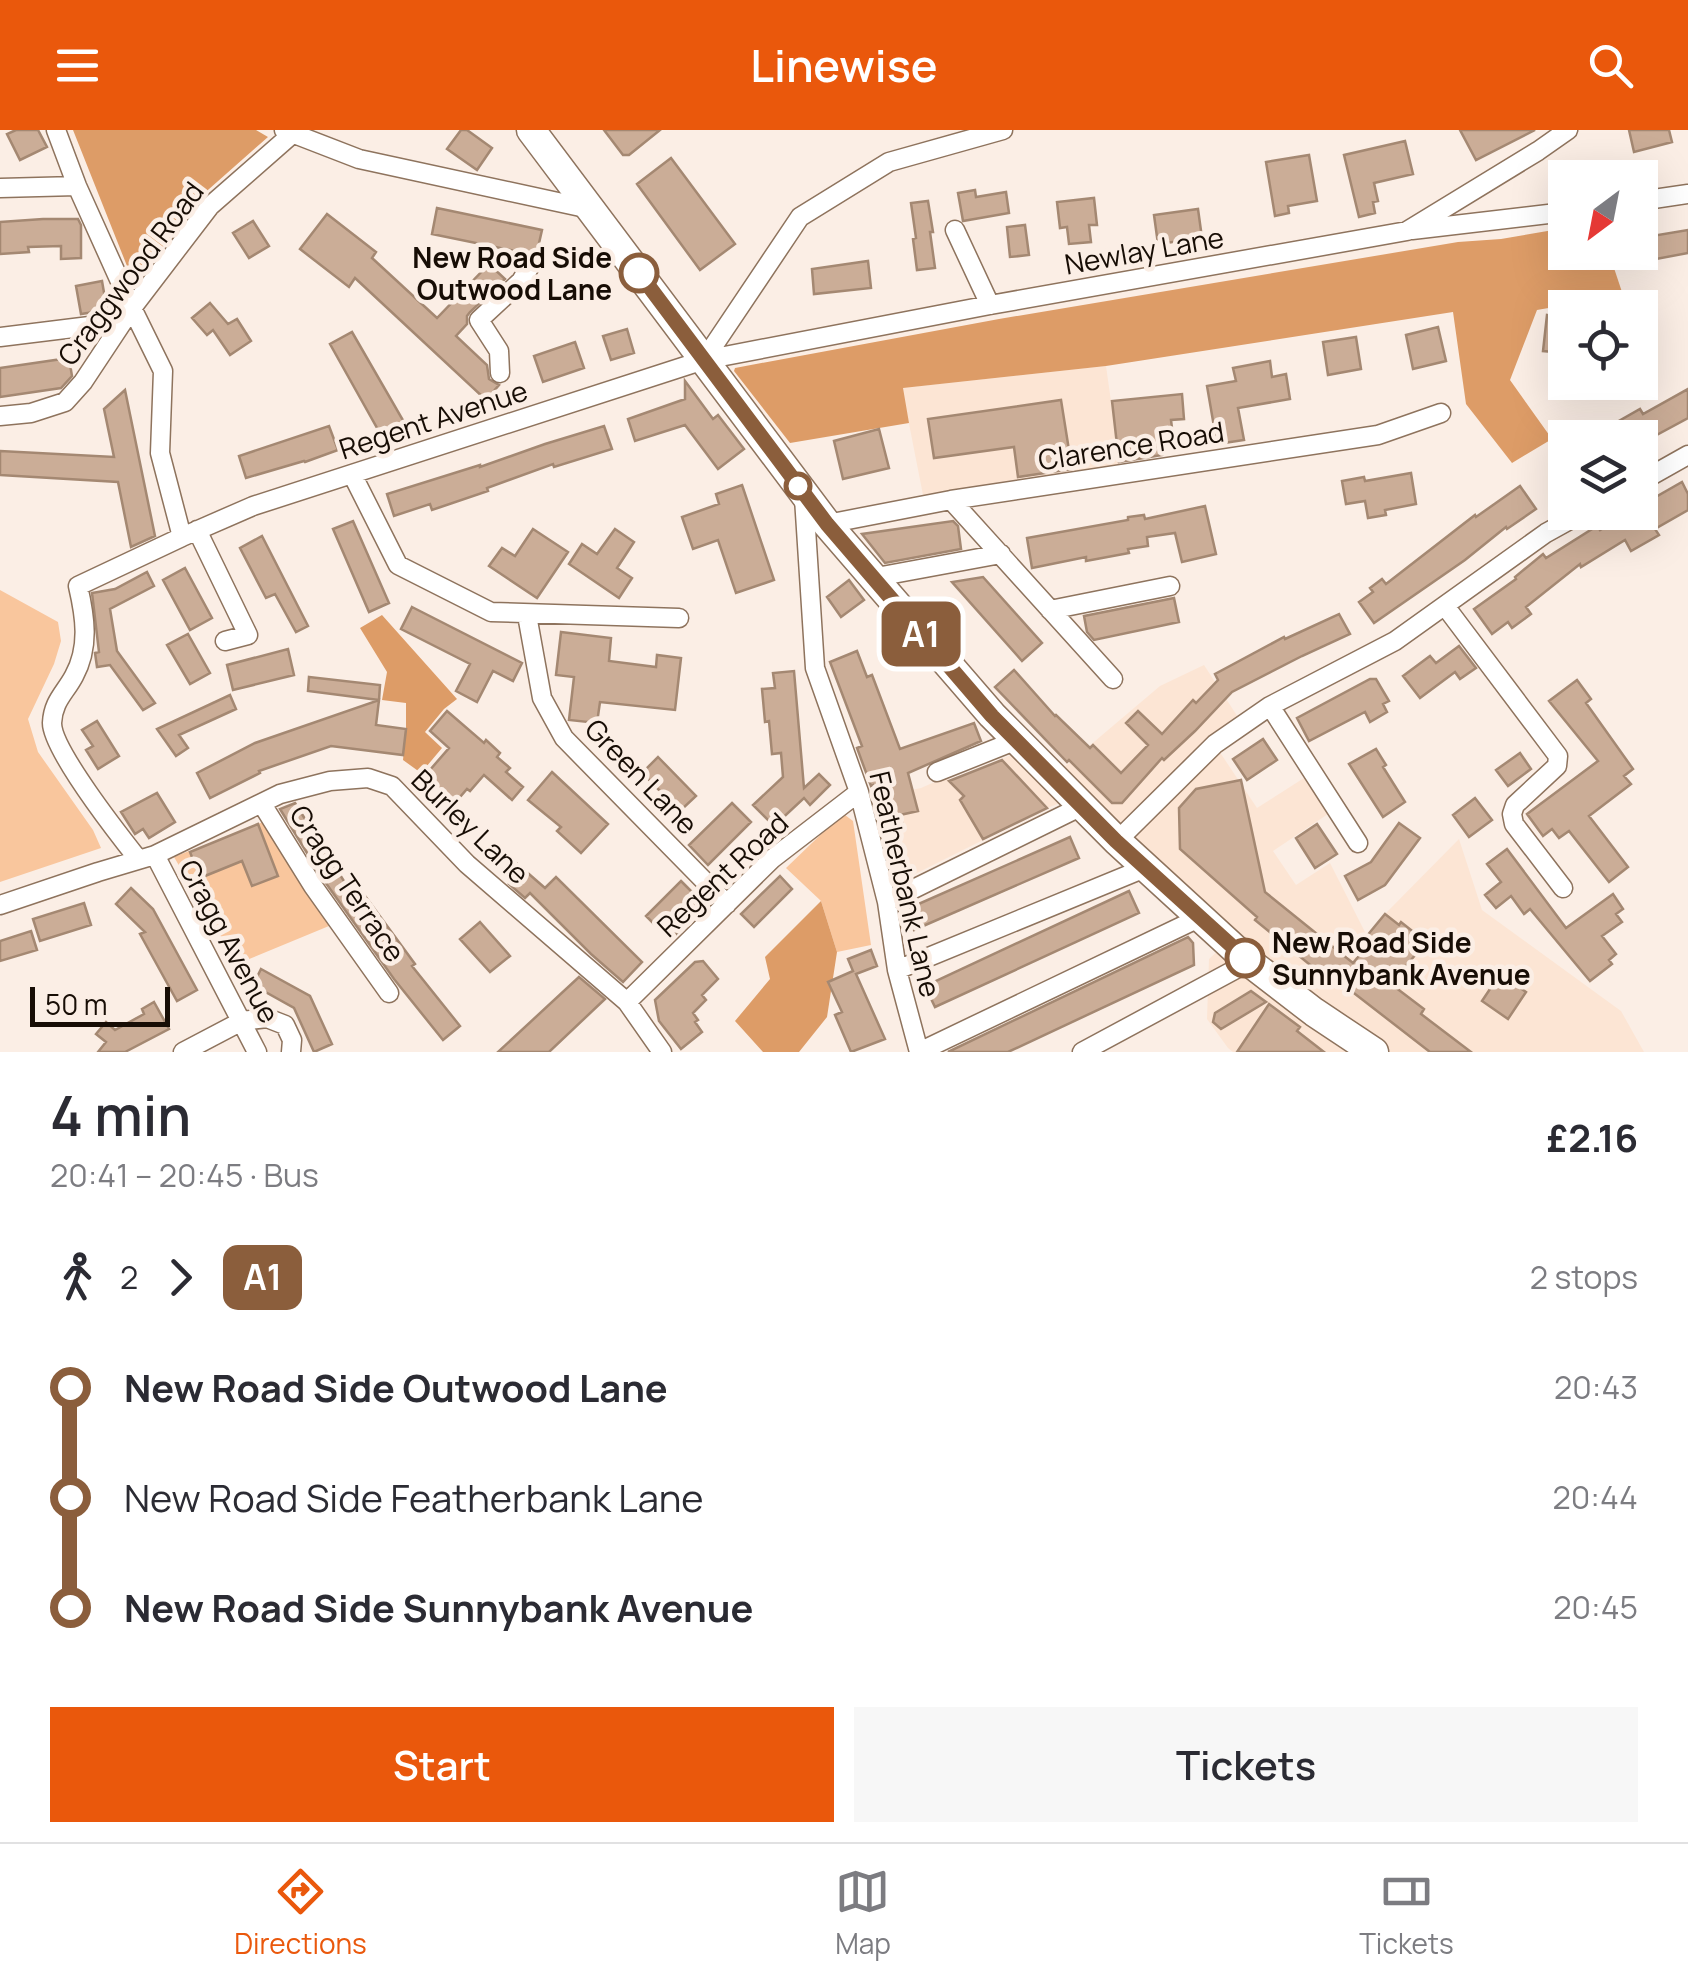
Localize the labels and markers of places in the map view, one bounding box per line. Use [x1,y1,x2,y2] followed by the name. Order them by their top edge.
[412,238,612,308] place label: New Road Side Outwood Lane
[620,254,658,292] marker: New Road Side Outwood Lane
[785,473,811,499] unlabelled marker
[1272,923,1531,993] place label: New Road Side Sunnybank Avenue
[1226,939,1264,977] marker: New Road Side Sunnybank Avenue

